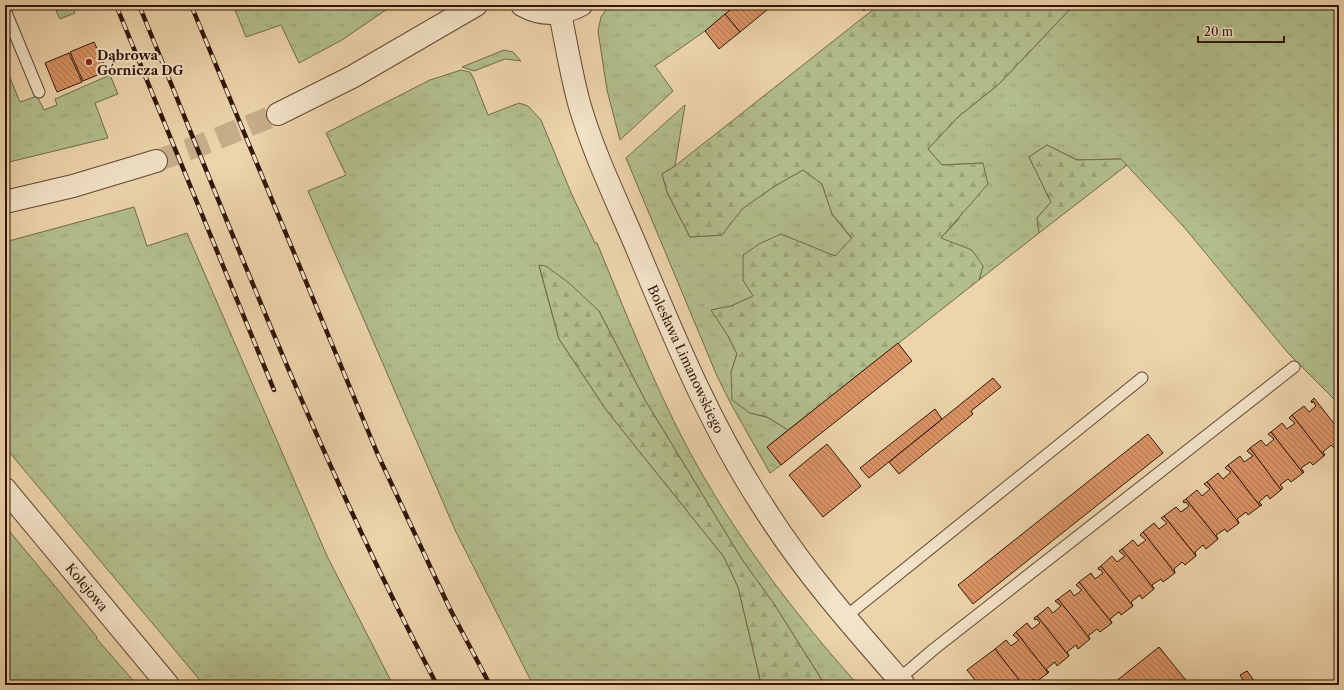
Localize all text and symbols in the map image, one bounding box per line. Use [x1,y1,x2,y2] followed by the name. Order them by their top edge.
[1198,18,1284,44] scale bar
[1204,24,1233,39] text: 20 m
[97,47,184,78] place label: Dąbrowa Górnicza DG
[84,57,94,67] marker: Dąbrowa Górnicza DG
[645,282,727,436] street label: Bolesława Limanowskiego
[62,560,112,614] street label: Kolejowa

